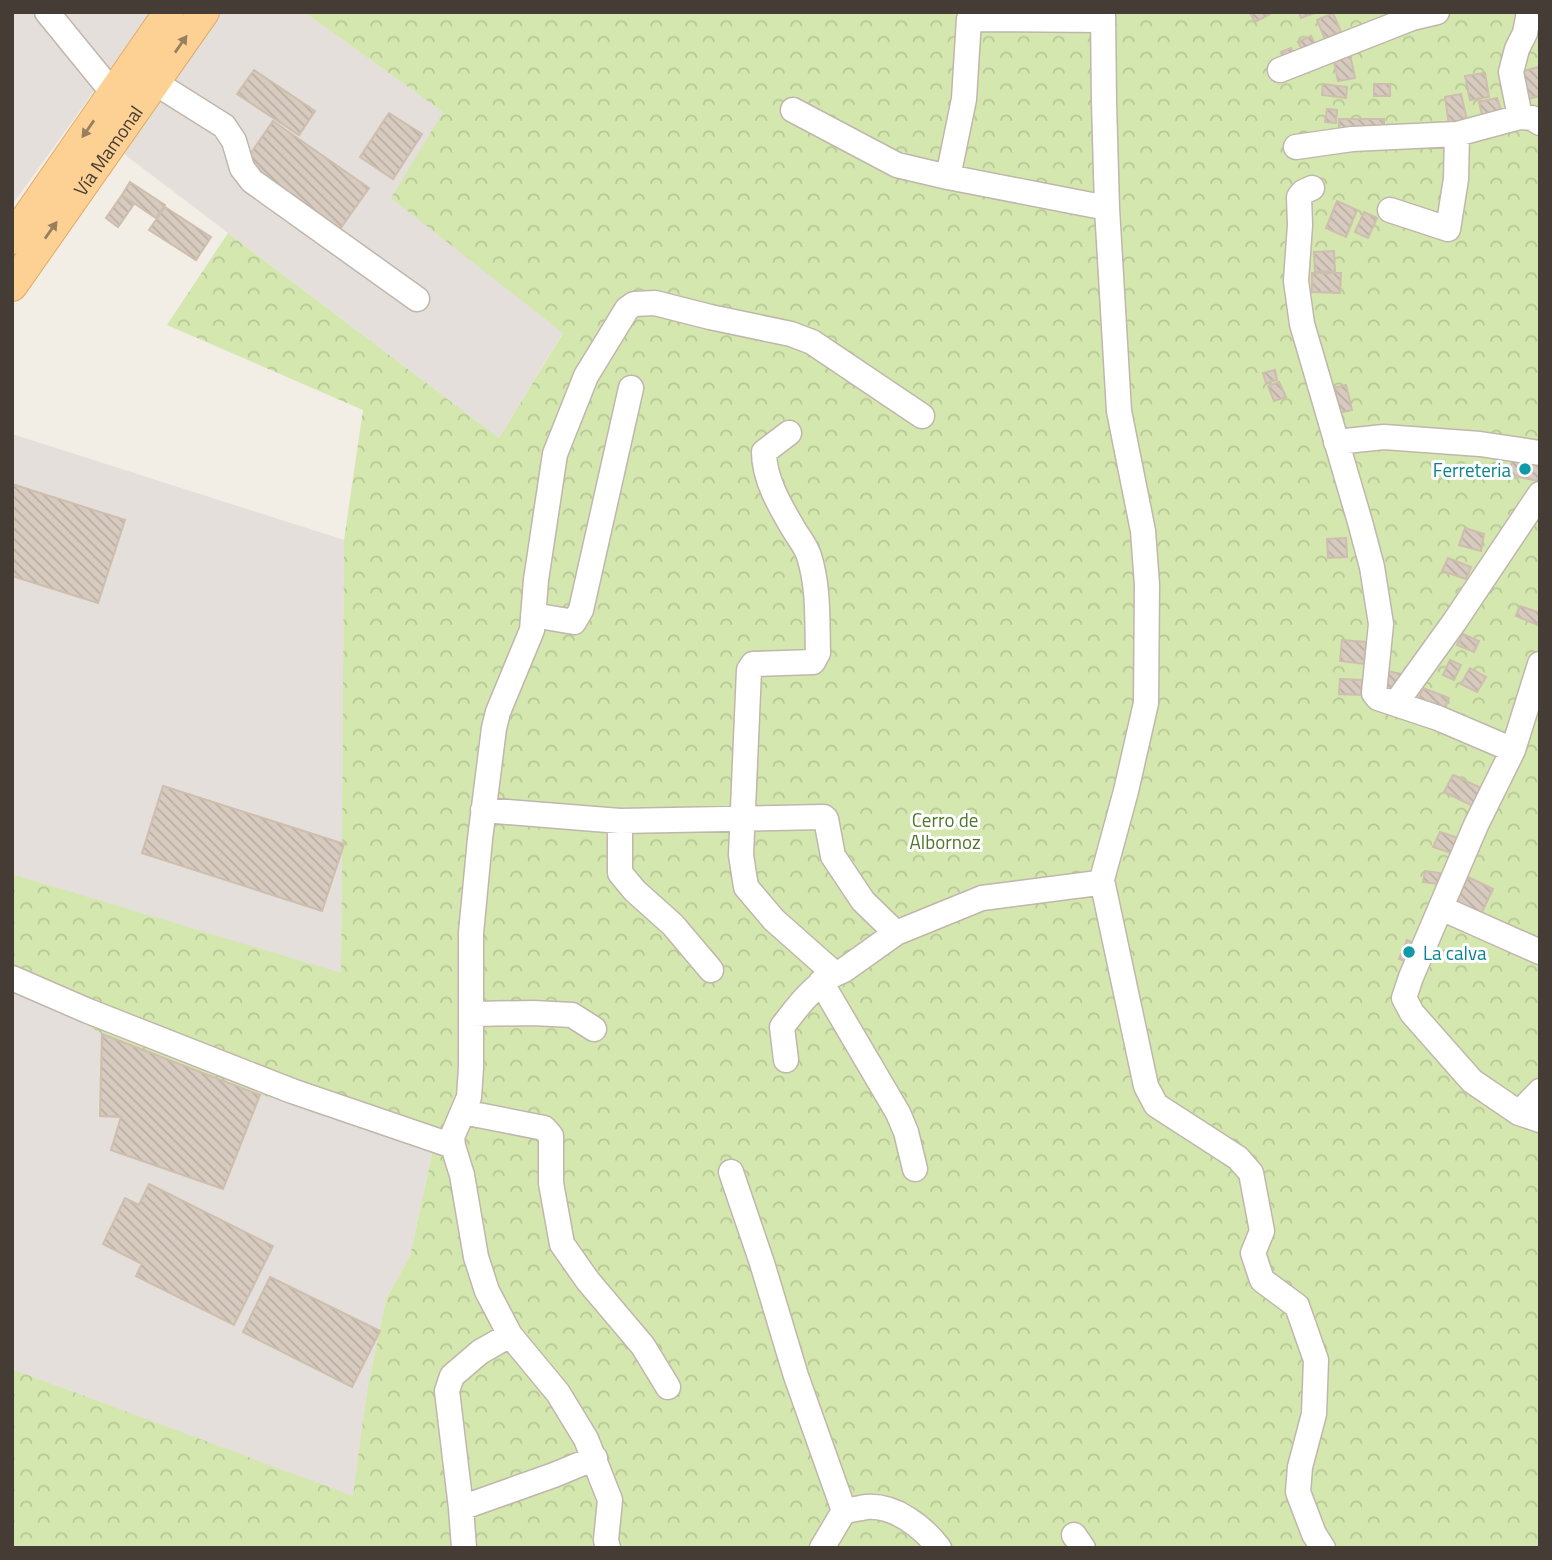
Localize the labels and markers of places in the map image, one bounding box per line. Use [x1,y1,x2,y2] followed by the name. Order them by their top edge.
[1433,455,1511,484] place label: Ferreteria
[1517,461,1533,477] marker: Ferreteria
[1423,938,1487,967] place label: La calva
[1401,944,1417,960] marker: La calva

